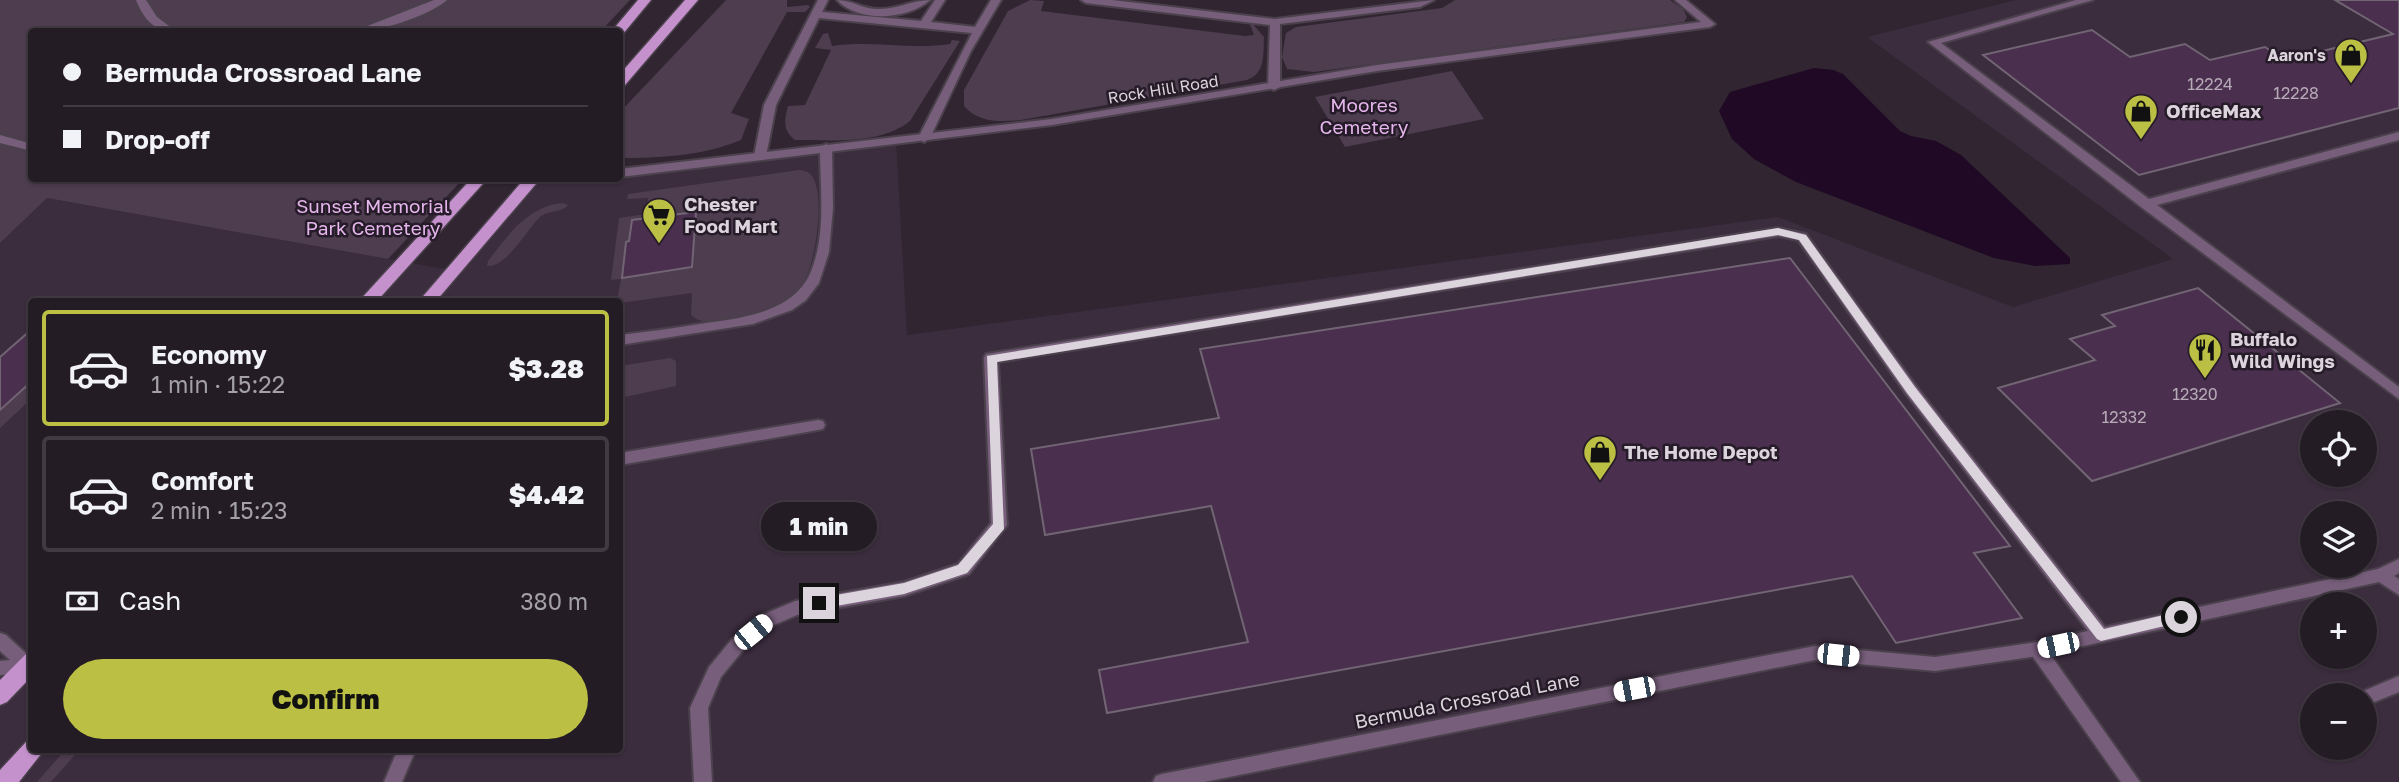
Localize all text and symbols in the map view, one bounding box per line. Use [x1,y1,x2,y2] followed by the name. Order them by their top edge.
[2332,36,2370,85] shop icon: Aaron's
[2267,45,2326,65] place label: Aaron's
[105,57,422,88] text: Bermuda Crossroad Lane
[1106,70,1220,108] street label: Rock Hill Road
[2187,74,2233,94] house number: 12224
[2273,83,2319,103] house number: 12228
[2122,92,2160,141] shop icon: OfficeMax
[1319,93,1409,138] park label: Moores Cemetery
[2166,99,2261,122] place label: OfficeMax
[105,124,210,155] text: Drop-off
[684,192,778,237] place label: Chester Food Mart
[296,194,450,239] park label: Sunset Memorial Park Cemetery
[640,196,678,245] supermarket icon: Chester Food Mart
[2230,327,2335,372] place label: Buffalo Wild Wings
[2186,331,2224,380] restaurant icon: Buffalo Wild Wings
[67,337,130,400] icon: car
[151,339,267,370] text: Economy
[508,353,584,384] text: $3.28
[151,370,285,398] text: 1 min · 15:22
[2172,384,2218,404] house number: 12320
[2101,407,2147,427] house number: 12332
[2300,410,2377,760] map controls
[2300,410,2377,487] button: locate
[1581,433,1619,482] shop icon: The Home Depot
[1624,440,1778,463] place label: The Home Depot
[67,463,130,526] icon: car
[151,465,254,496] text: Comfort
[509,479,584,510] text: $4.42
[151,496,287,524] text: 2 min · 15:23
[2300,501,2377,578] button: layers
[761,502,877,550] callout: 1 min
[790,512,848,540] text: 1 min
[63,582,101,620] icon: cash
[119,585,181,616] text: Cash
[520,587,588,615] text: 380 m
[803,587,835,619] route end
[2300,592,2377,669] button: +
[2165,601,2197,633] route start
[731,611,776,653] car
[2036,630,2081,660] car
[1817,642,1860,668] car
[63,659,588,739] button: Confirm
[1353,666,1581,733] street label: Bermuda Crossroad Lane
[1612,675,1657,703] car
[2300,683,2377,760] button: −

